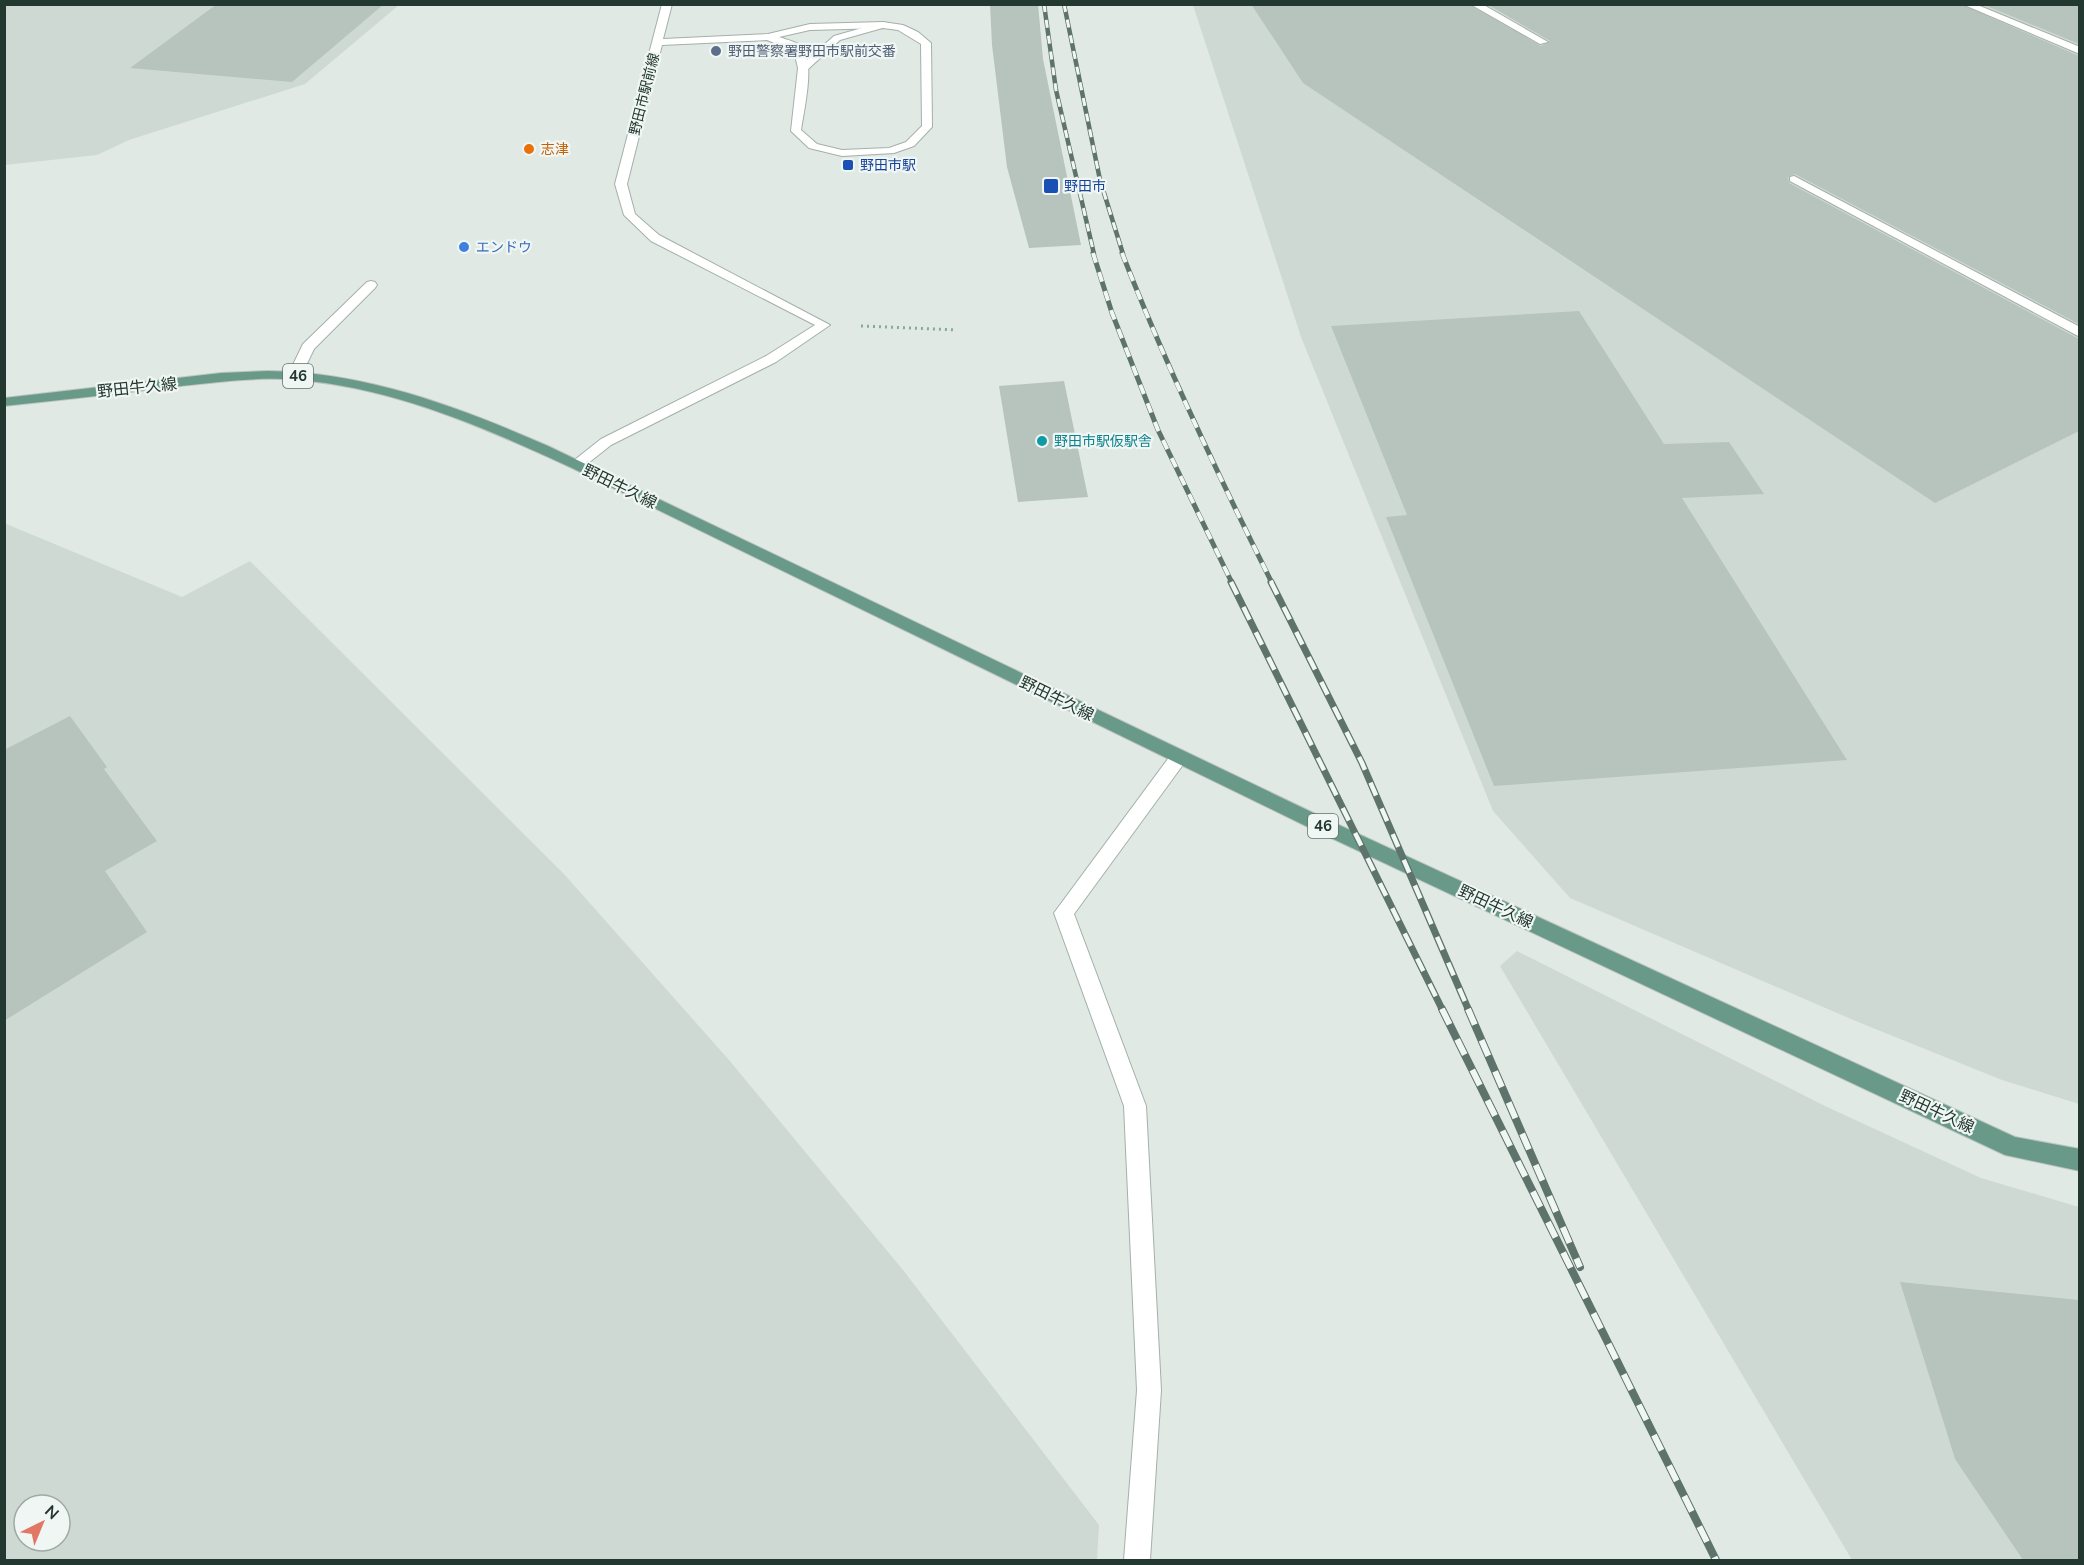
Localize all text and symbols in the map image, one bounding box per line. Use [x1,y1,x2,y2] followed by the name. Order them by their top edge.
[728,42,896,61] place label: 野田警察署野田市駅前交番
[709,44,723,58] marker: 野田警察署野田市駅前交番
[625,51,664,137] street label: 野田市駅前線
[541,140,569,159] place label: 志津
[522,142,536,156] marker: 志津
[860,156,916,175] place label: 野田市駅
[841,158,855,172] marker: 野田市駅
[1042,177,1060,195] marker: 野田市
[1064,177,1106,196] place label: 野田市
[476,238,532,257] place label: エンドウ
[457,240,471,254] marker: エンドウ
[283,364,313,388] road number: 46
[96,373,178,403] street label: 野田牛久線
[1054,432,1152,451] place label: 野田市駅仮駅舎
[1035,434,1049,448] marker: 野田市駅仮駅舎
[579,459,660,514] street label: 野田牛久線
[1016,671,1097,726] street label: 野田牛久線
[1308,814,1338,838] road number: 46
[1455,880,1536,934] street label: 野田牛久線
[1896,1085,1977,1139] street label: 野田牛久線
[12,1493,72,1553] north arrow
[40,1501,63,1525] text: N

